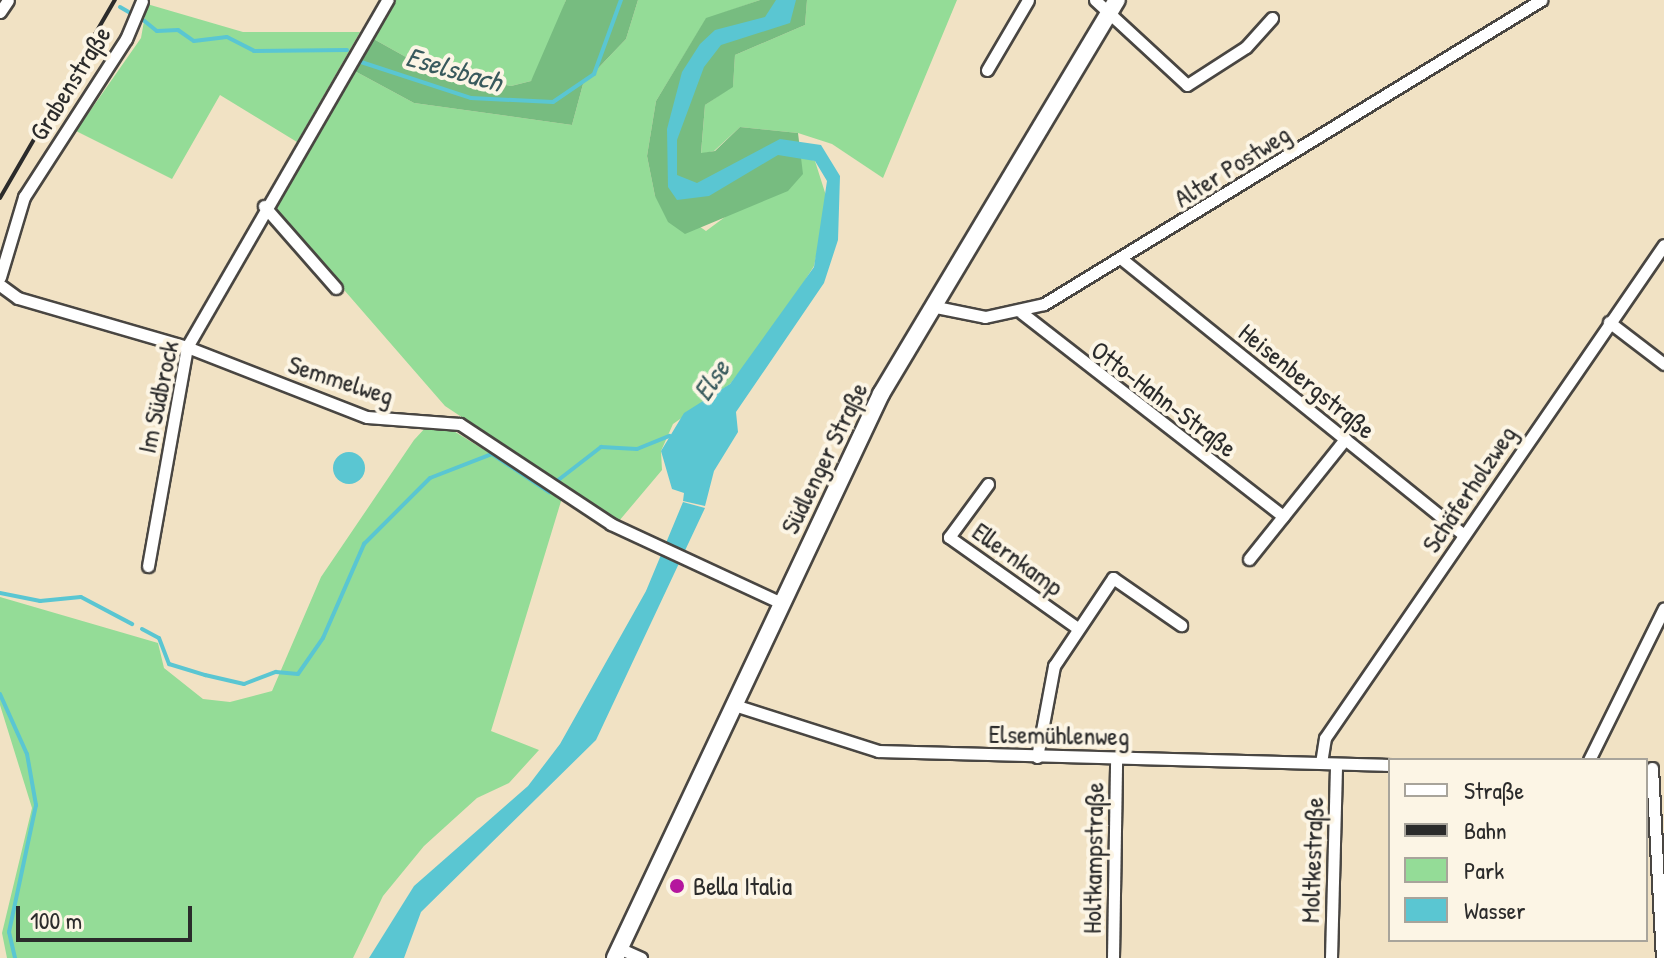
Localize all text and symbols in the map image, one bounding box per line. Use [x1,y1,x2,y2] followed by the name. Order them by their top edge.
[23,20,117,146] street label: Grabenstraße
[402,39,506,99] water label: Eselsbach
[1168,118,1296,214] street label: Alter Postweg
[1233,317,1381,445] street label: Heisenbergstraße
[1085,334,1243,464] street label: Otto-Hahn-Straße
[131,338,185,456] street label: Im Südbrock
[284,348,398,412] street label: Semmelweg
[685,353,737,407] water label: Else
[774,377,874,539] street label: Südlenger Straße
[1415,420,1523,558] street label: Schäferholzweg
[967,516,1069,602] street label: Ellernkamp
[988,718,1130,752] street label: Elsemühlenweg
[1388,758,1648,942] legend
[1464,774,1524,806] text: Straße
[1076,782,1110,934] street label: Holtkampstraße
[1294,796,1330,924] street label: Moltkestraße
[1464,814,1507,846] text: Bahn
[1464,854,1504,886] text: Park
[693,870,792,902] place label: Bella Italia
[668,877,686,895] marker: Bella Italia
[20,890,196,940] scale bar
[1464,894,1525,926] text: Wasser
[30,904,82,936] text: 100 m

